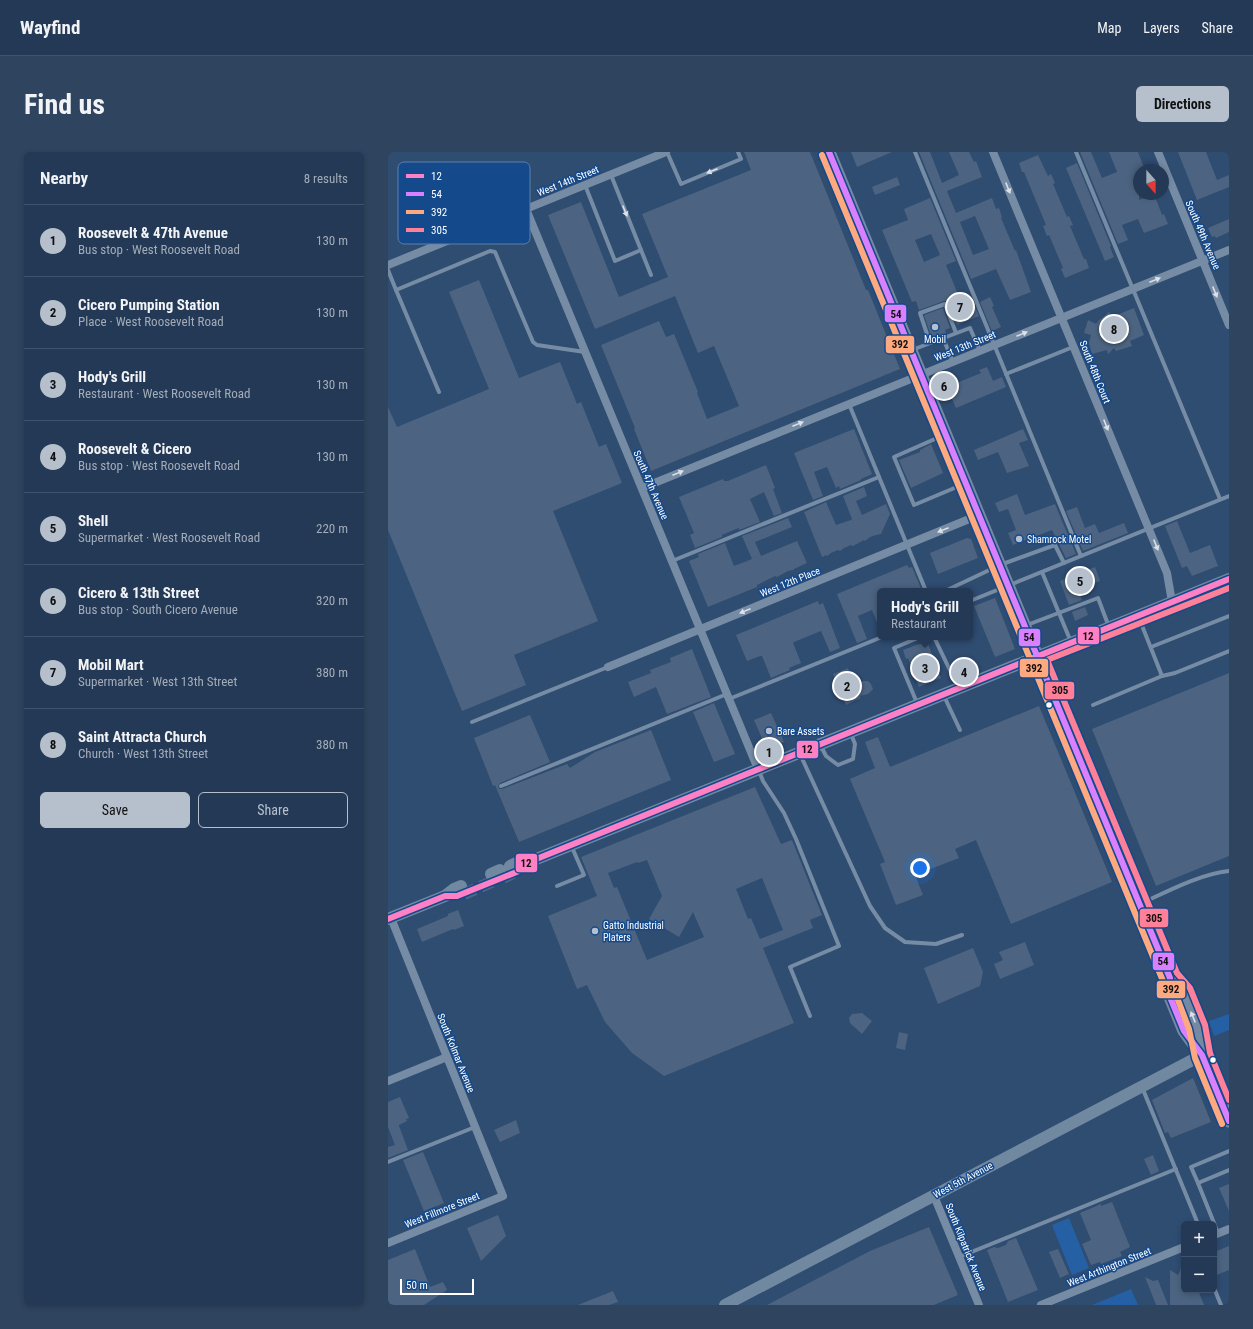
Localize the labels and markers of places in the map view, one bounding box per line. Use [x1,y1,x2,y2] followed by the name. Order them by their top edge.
[947,292,973,322] pin: 7
[1101,314,1127,344] pin: 8
[930,322,940,332] marker: Mobil
[924,334,946,345] place label: Mobil
[931,371,957,401] pin: 6
[1014,534,1024,544] marker: Shamrock Motel
[1027,534,1091,545] place label: Shamrock Motel
[1067,566,1093,596] pin: 5
[912,653,938,683] pin: 3
[951,657,977,687] pin: 4
[834,671,860,701] pin: 2
[1044,700,1054,710] unlabelled marker
[764,726,774,736] marker: Bare Assets
[777,726,825,737] place label: Bare Assets
[756,737,782,767] pin: 1
[603,920,664,943] place label: Gatto Industrial Platers
[590,926,600,936] marker: Gatto Industrial Platers
[1208,1055,1218,1065] unlabelled marker

